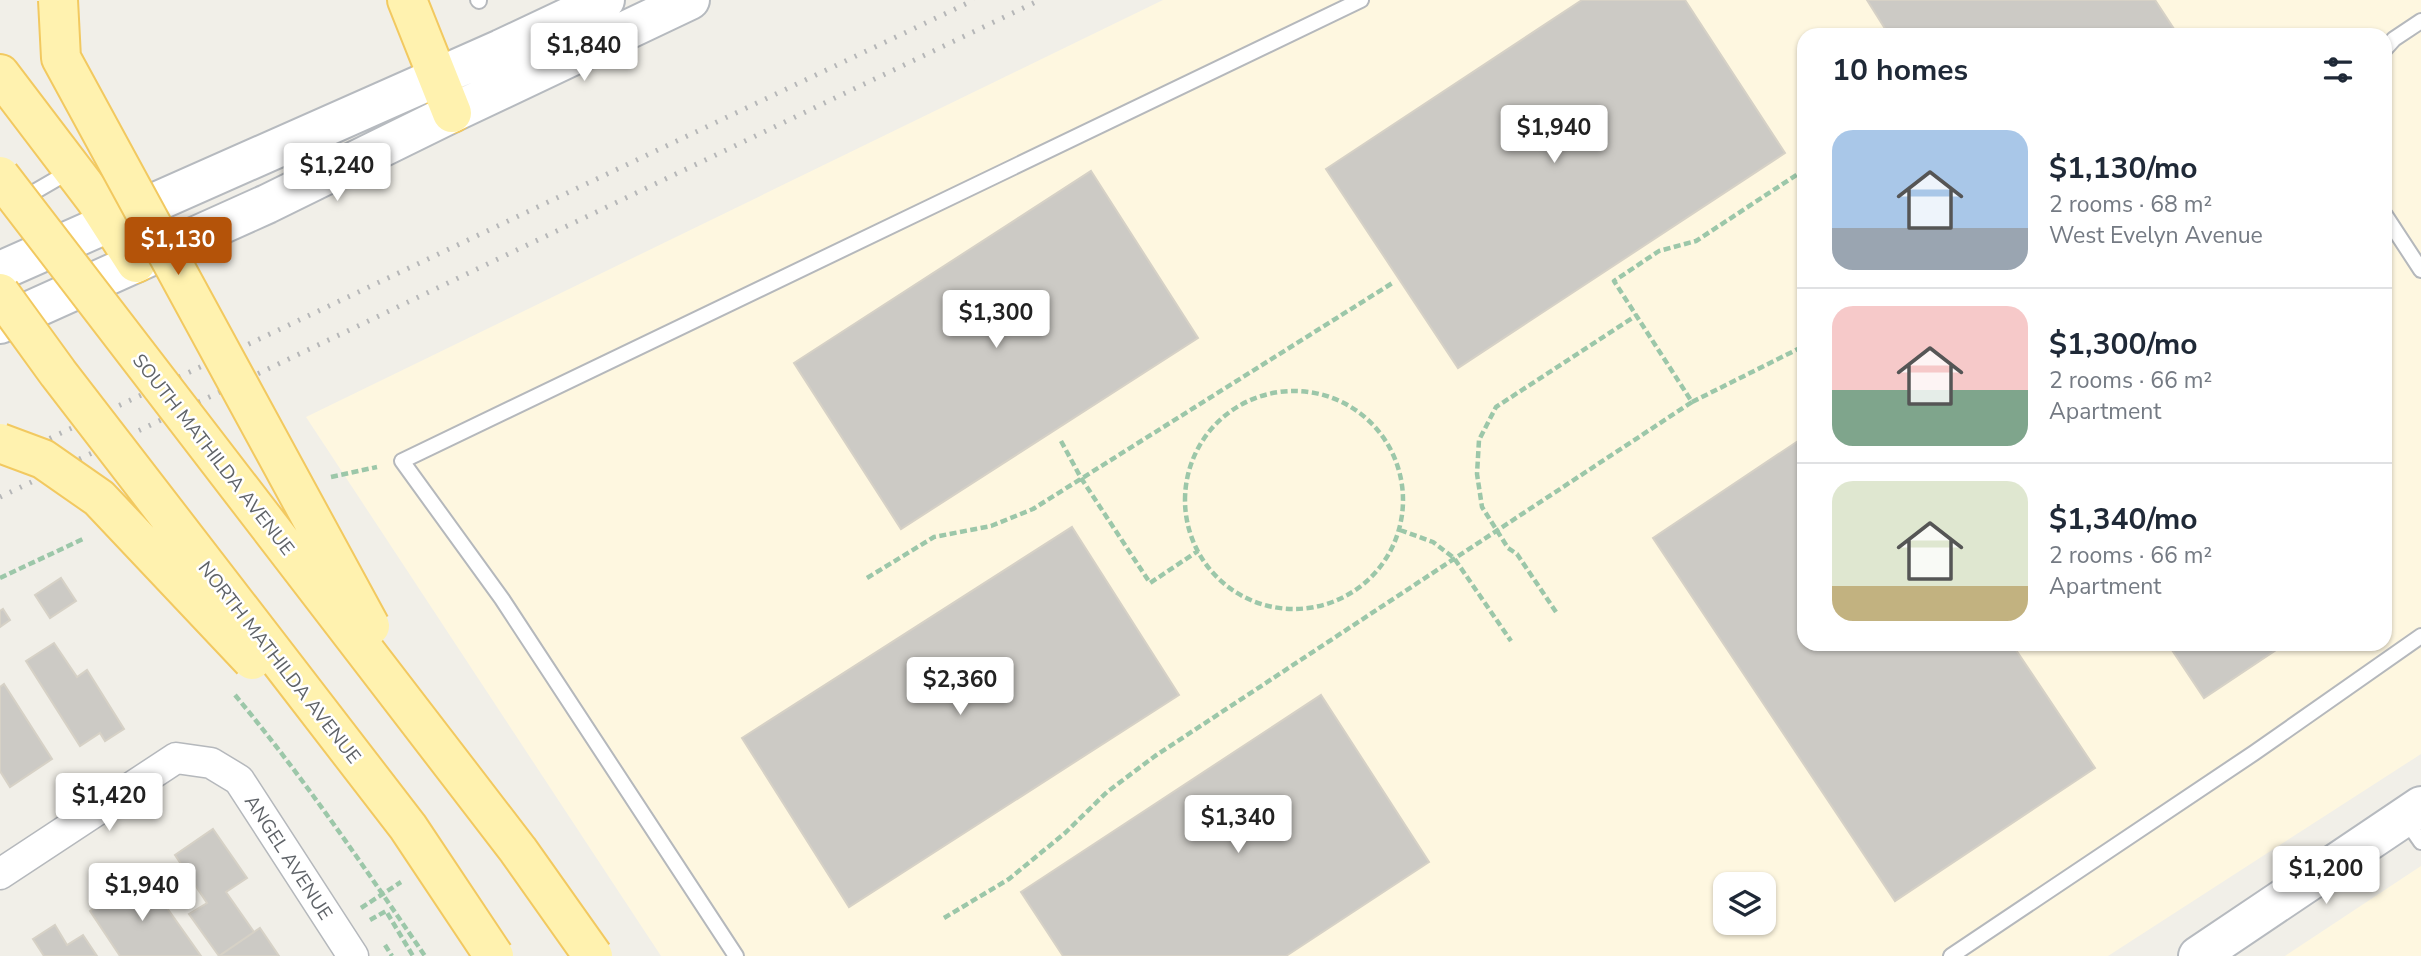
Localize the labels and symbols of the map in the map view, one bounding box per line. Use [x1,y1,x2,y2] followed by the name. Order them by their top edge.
[527,24,641,83] pin: $1,840
[1497,106,1611,165] pin: $1,940
[280,144,394,203] pin: $1,240
[121,218,235,277] pin: $1,130
[939,290,1053,350] pin: $1,300
[126,348,300,561] street label: SOUTH MATHILDA AVENUE
[192,556,366,769] street label: NORTH MATHILDA AVENUE
[903,658,1017,717] pin: $2,360
[52,774,166,833] pin: $1,420
[238,790,338,925] street label: ANGEL AVENUE
[1181,796,1295,855] pin: $1,340
[2269,846,2383,906] pin: $1,200
[85,864,199,923] pin: $1,940

